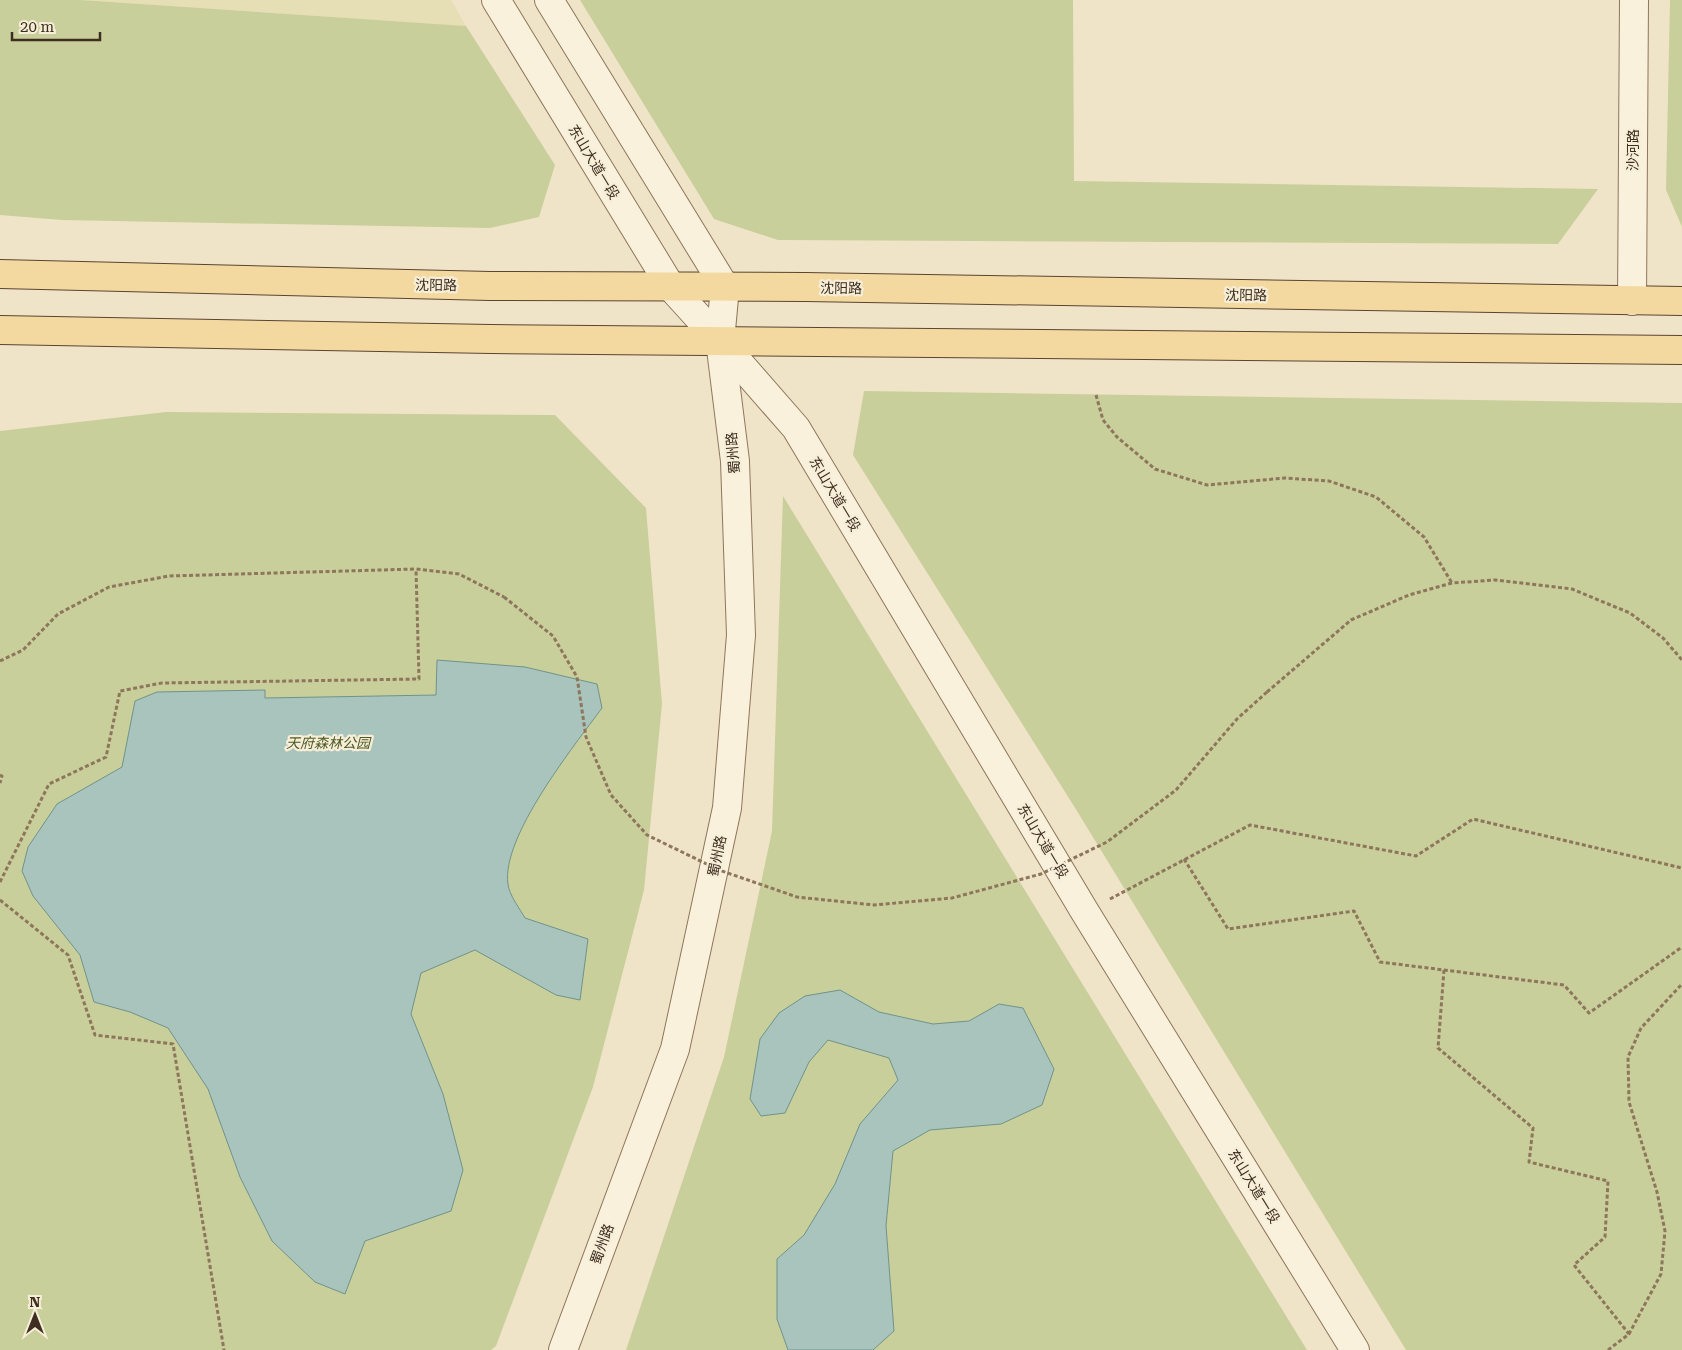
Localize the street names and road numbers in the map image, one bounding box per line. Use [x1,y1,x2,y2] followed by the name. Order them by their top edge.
[566,122,622,202] street label: 东山大道一段
[1625,129,1641,171] street label: 沙河路
[415,277,457,293] street label: 沈阳路
[820,280,862,296] street label: 沈阳路
[1225,287,1267,303] street label: 沈阳路
[723,431,743,475] street label: 蜀州路
[807,454,863,534] street label: 东山大道一段
[1015,801,1071,881] street label: 东山大道一段
[705,834,729,878] street label: 蜀州路
[1225,1146,1283,1226] street label: 东山大道一段
[587,1222,617,1266] street label: 蜀州路

